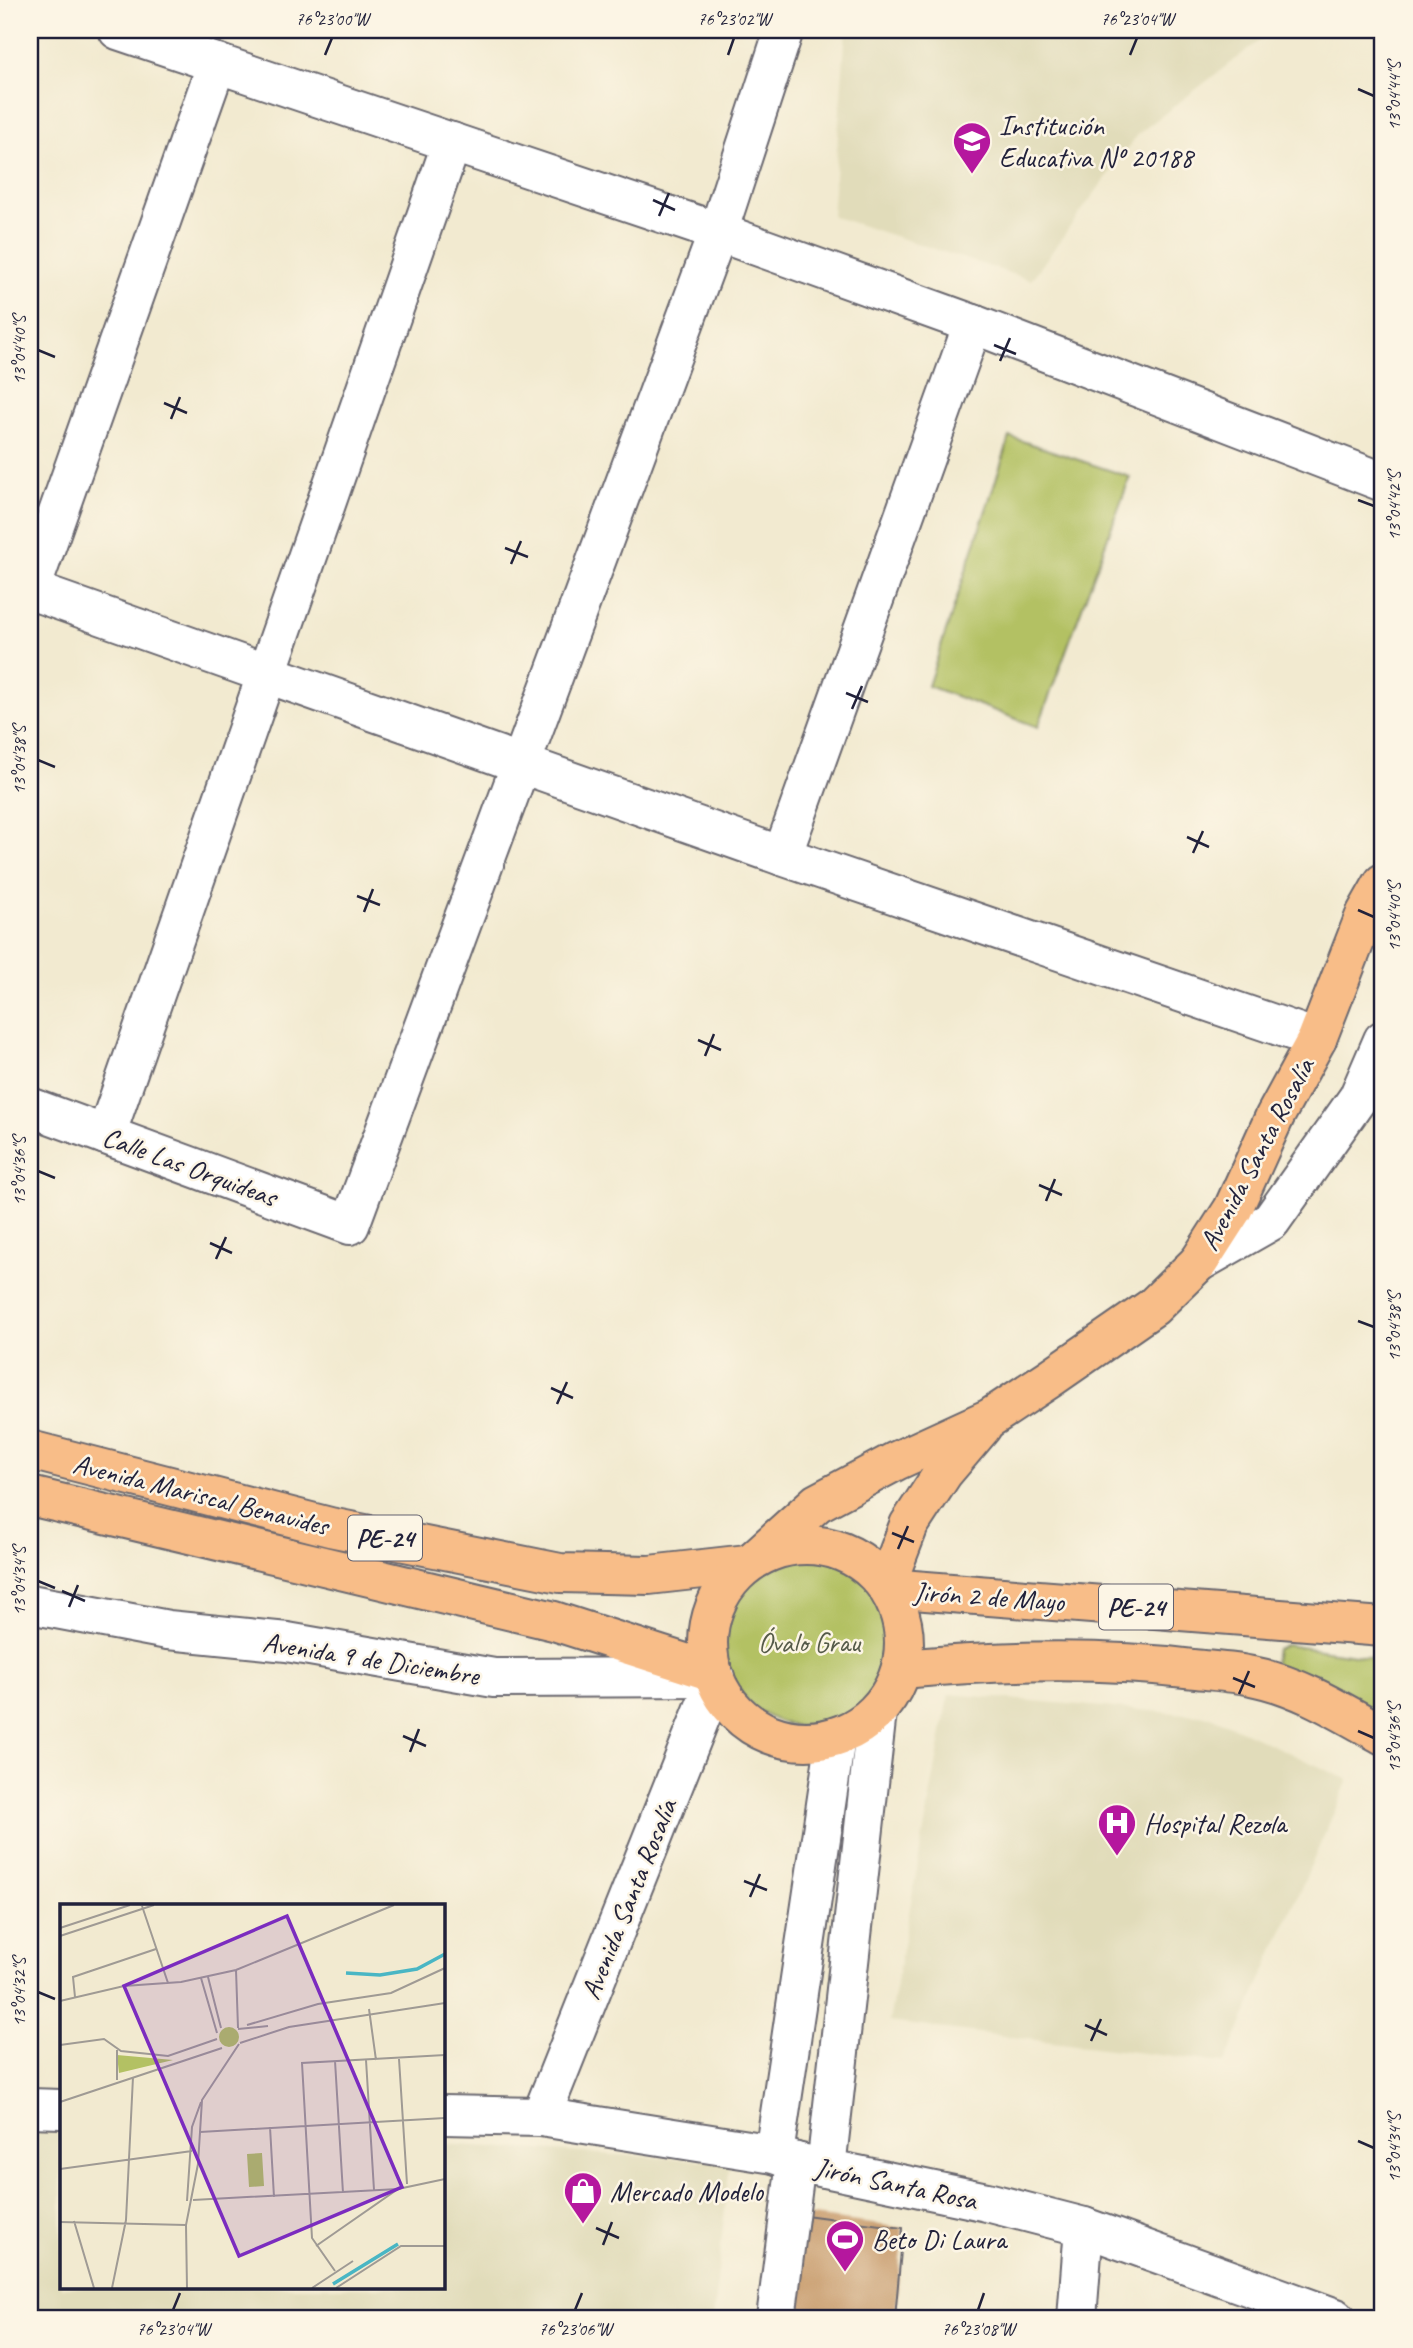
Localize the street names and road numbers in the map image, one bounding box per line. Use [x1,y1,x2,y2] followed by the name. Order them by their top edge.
[1191,1051,1323,1256] street label: Avenida Santa Rosalía
[98,1119,284,1215] street label: Calle Las Orquideas
[70,1446,334,1544] street label: Avenida Mariscal Benavides
[348,1516,422,1560] road number: PE-24
[911,1574,1067,1619] street label: Jirón 2 de Mayo
[1099,1584,1173,1630] road number: PE-24
[260,1624,483,1693] street label: Avenida 9 de Diciembre
[572,1792,685,2004] street label: Avenida Santa Rosalía
[810,2149,982,2218] street label: Jirón Santa Rosa

